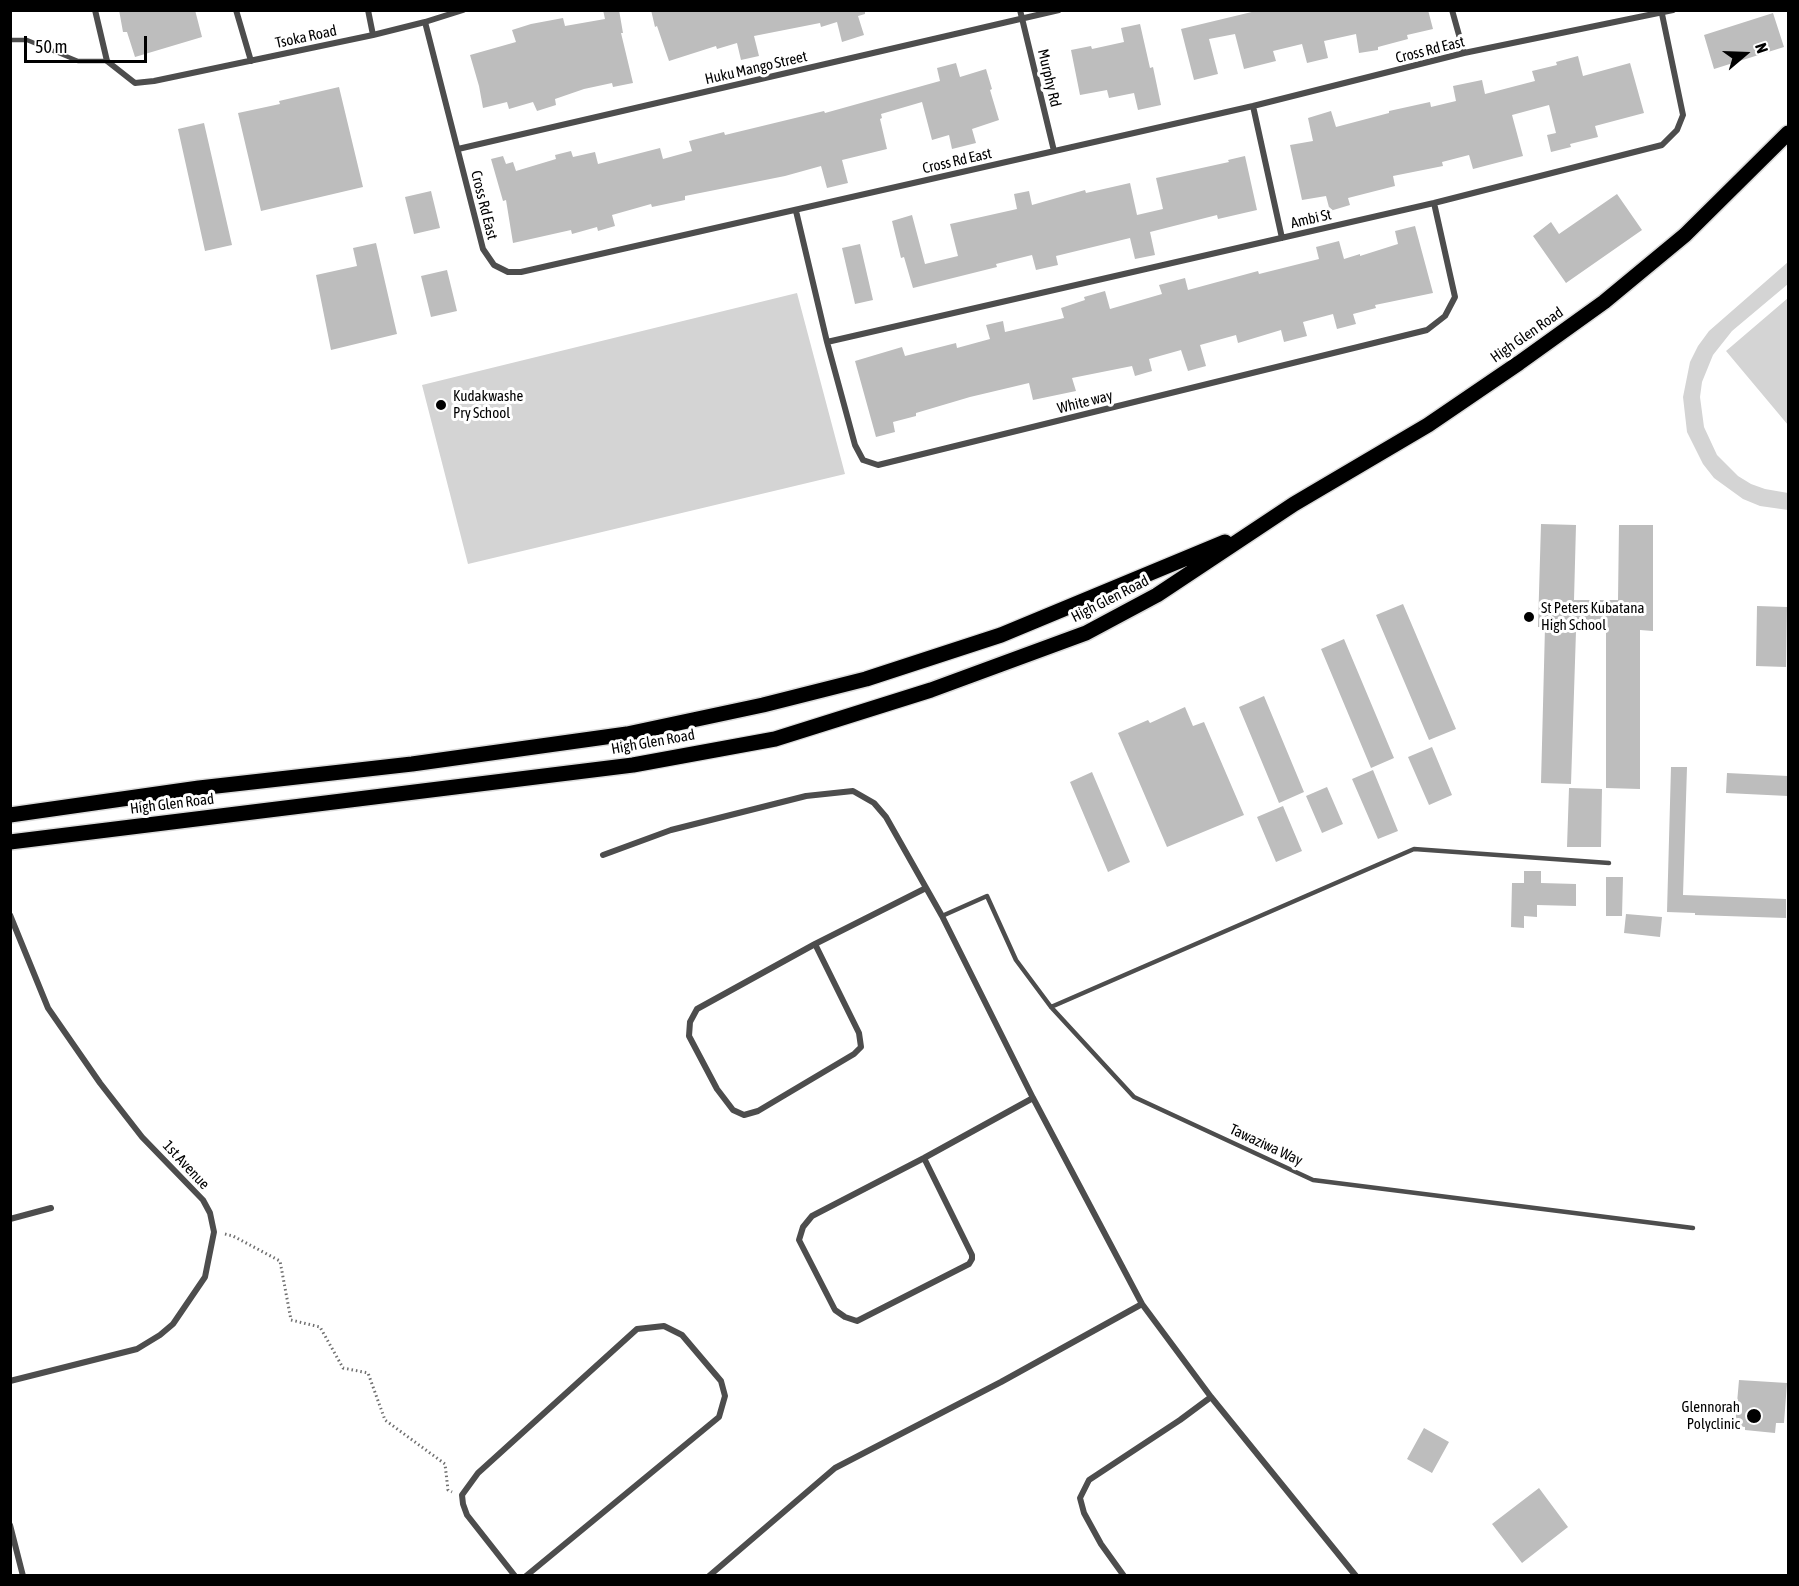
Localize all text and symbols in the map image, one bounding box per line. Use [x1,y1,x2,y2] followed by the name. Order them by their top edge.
[274,22,338,52] street label: Tsoka Road
[27,24,150,62] scale bar
[1715,24,1775,84] north arrow
[1394,33,1466,67] street label: Cross Rd East
[35,36,67,57] text: 50 m
[1752,41,1772,56] text: N
[703,47,809,89] street label: Huku Mango Street
[1034,47,1064,109] street label: Murphy Rd
[921,144,993,178] street label: Cross Rd East
[467,169,501,241] street label: Cross Rd East
[1289,206,1333,232] street label: Ambi St
[1487,303,1567,367] street label: High Glen Road
[1055,386,1115,418] street label: White way
[453,387,523,422] place label: Kudakwashe Pry School
[434,398,448,412] marker: Kudakwashe Pry School
[1068,572,1152,626] street label: High Glen Road
[1541,599,1645,634] place label: St Peters Kubatana High School
[1522,610,1536,624] marker: St Peters Kubatana High School
[610,726,696,758] street label: High Glen Road
[129,790,215,818] street label: High Glen Road
[1227,1120,1305,1170] street label: Tawaziwa Way
[159,1137,213,1193] street label: 1st Avenue
[1681,1398,1740,1433] place label: Glennorah Polyclinic
[1745,1407,1763,1425] marker: Glennorah Polyclinic

